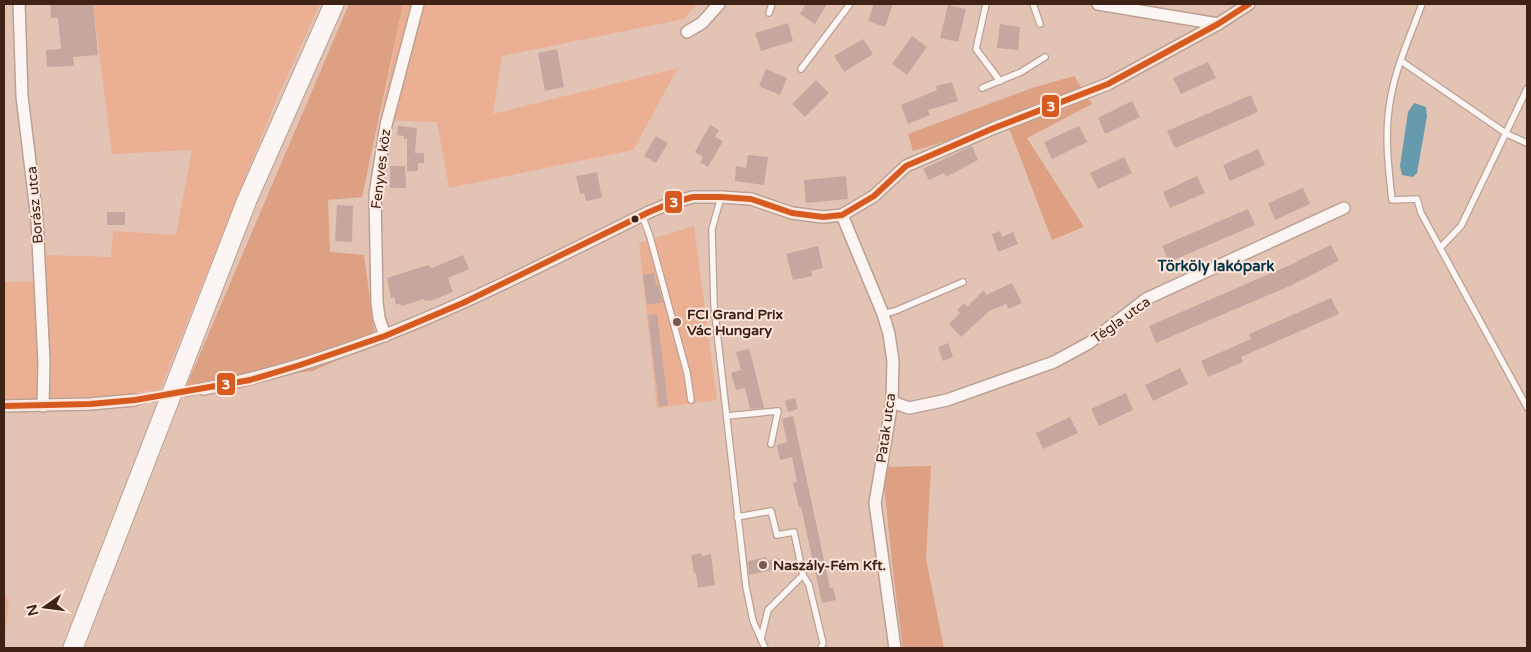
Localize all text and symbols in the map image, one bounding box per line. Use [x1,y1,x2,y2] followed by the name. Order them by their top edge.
[1041,94,1060,118] line badge: 3
[1047,98,1056,115] text: 3
[368,128,394,210] street label: Fenyves köz
[23,166,47,244] street label: Borász utca
[664,190,683,214] line badge: 3
[670,194,679,211] text: 3
[630,214,640,224] unlabelled marker
[1156,257,1275,276] district label: Törköly lakópark
[1088,293,1154,347] street label: Tégla utca
[687,306,784,339] place label: FCI Grand Prix Vác Hungary
[671,316,683,328] marker: FCI Grand Prix Vác Hungary
[216,372,236,396] line badge: 3
[222,376,231,393] text: 3
[873,392,899,464] street label: Patak utca
[773,557,886,574] place label: Naszály-Fém Kft.
[757,559,769,571] marker: Naszály-Fém Kft.
[20,582,70,632] north arrow
[23,603,42,618] text: N

